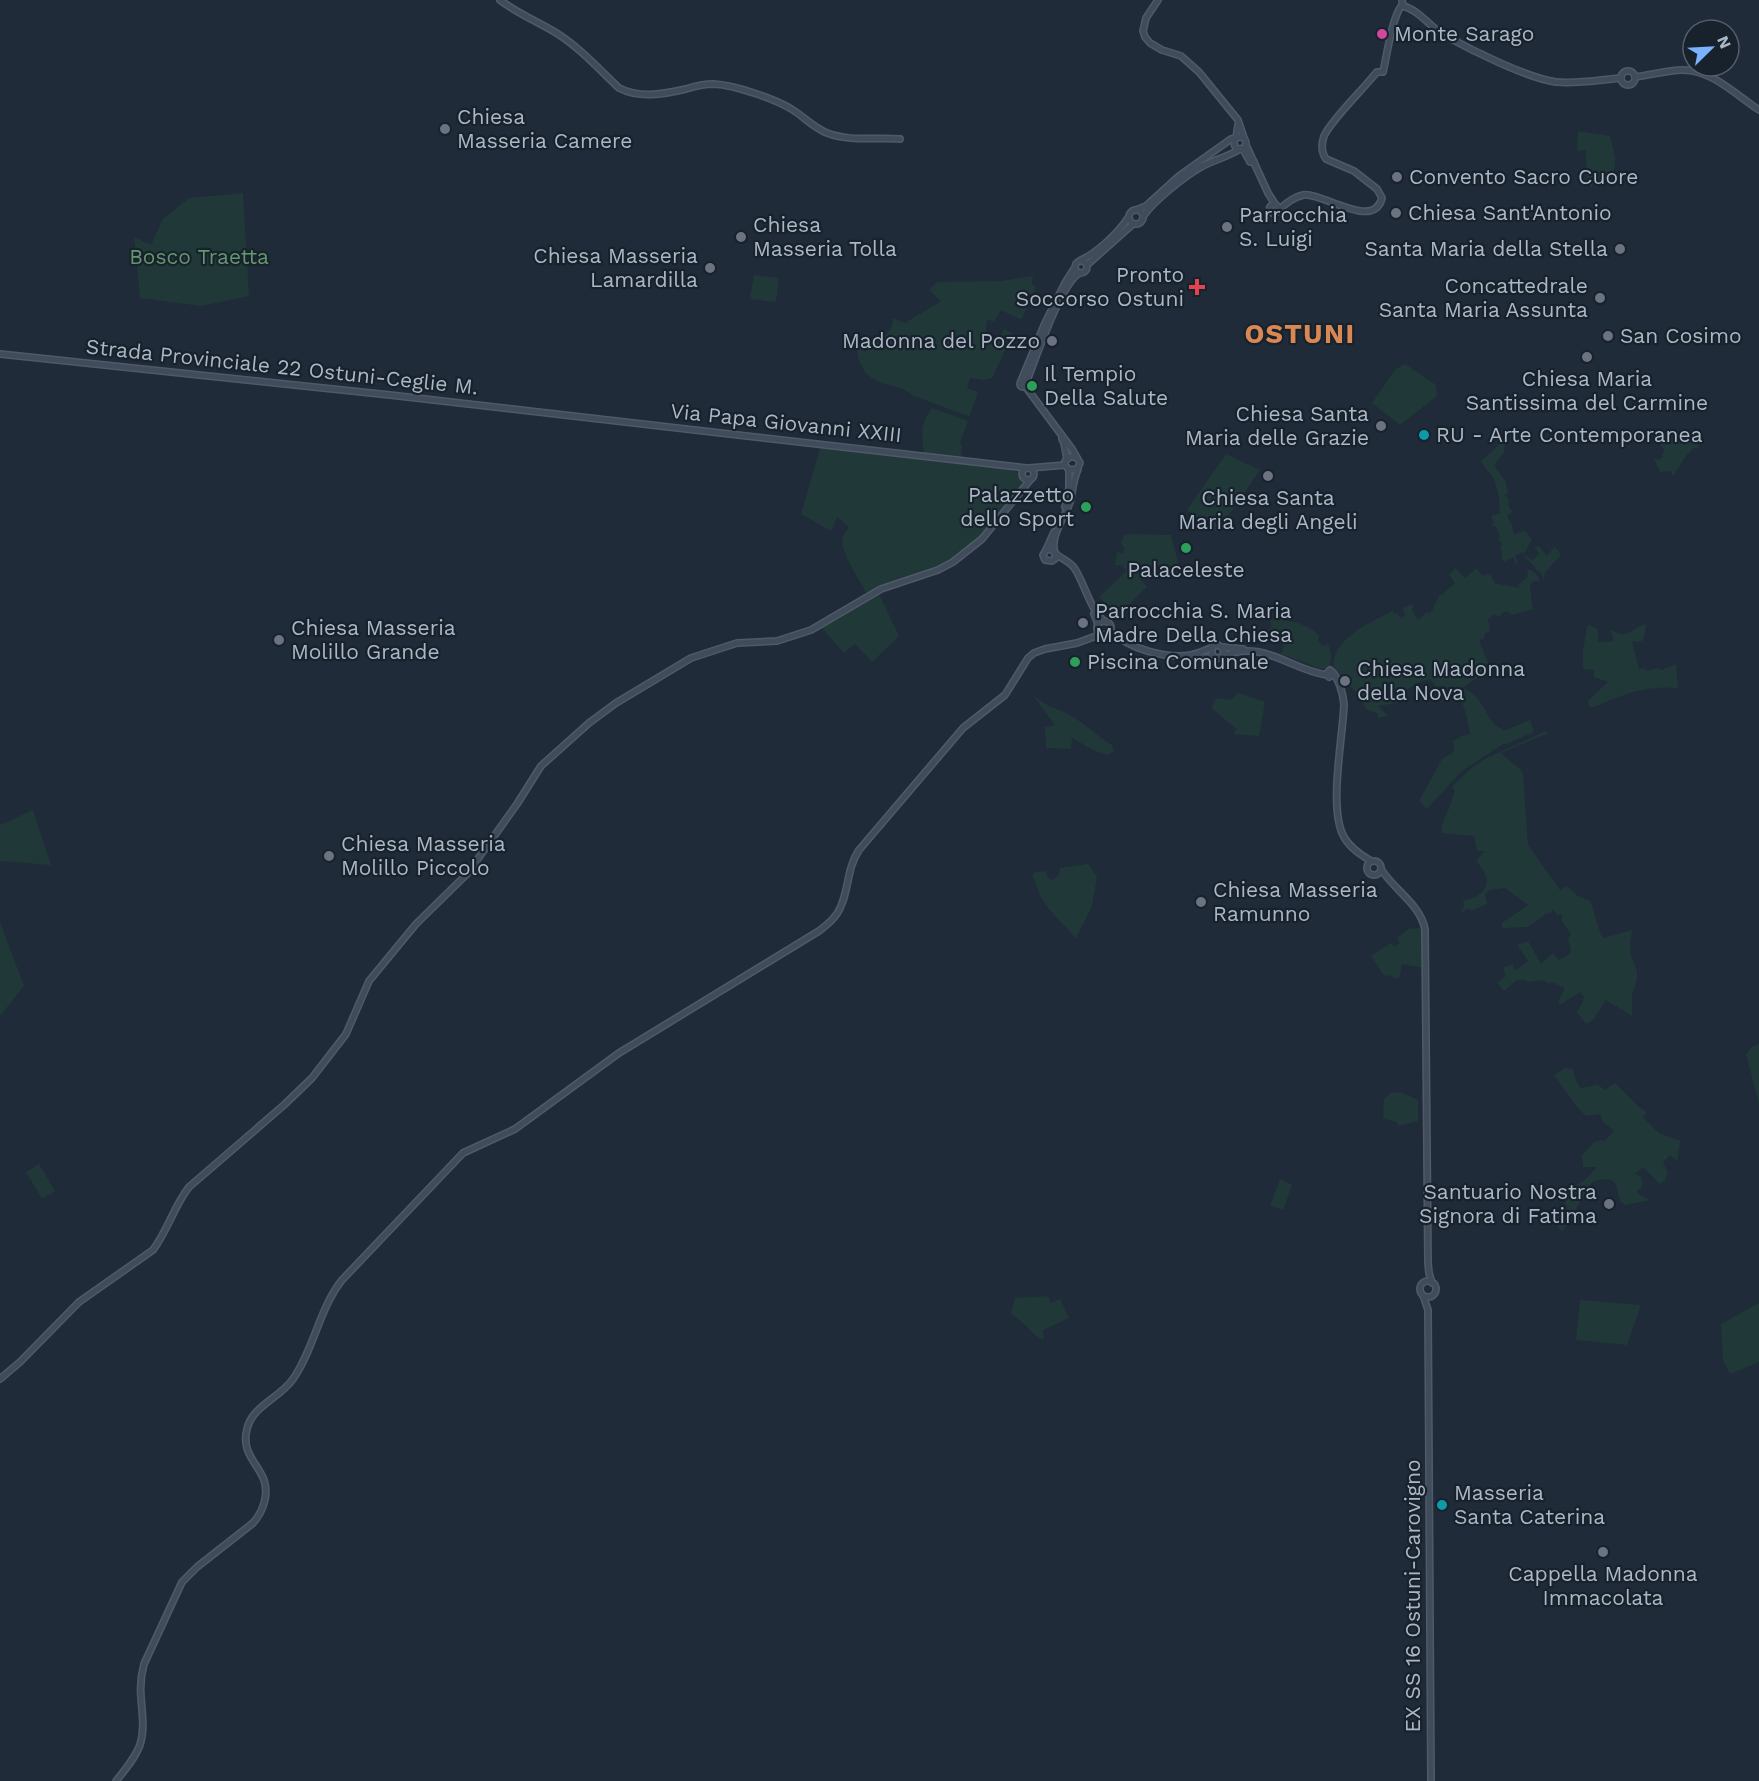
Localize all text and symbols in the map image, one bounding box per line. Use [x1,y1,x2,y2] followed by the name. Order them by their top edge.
[1681,18,1741,78] north arrow
[1394,21,1534,46] place label: Monte Sarago
[1375,27,1389,41] marker: Monte Sarago
[1713,33,1735,51] text: N
[457,104,632,153] place label: Chiesa Masseria Camere
[438,122,452,136] marker: Chiesa Masseria Camere
[1409,164,1638,189] place label: Convento Sacro Cuore
[1390,170,1404,184] marker: Convento Sacro Cuore
[1408,200,1612,225] place label: Chiesa Sant'Antonio
[1239,202,1347,251] place label: Parrocchia S. Luigi
[1389,206,1403,220] marker: Chiesa Sant'Antonio
[753,212,897,261] place label: Chiesa Masseria Tolla
[1220,220,1234,234] marker: Parrocchia S. Luigi
[734,230,748,244] marker: Chiesa Masseria Tolla
[1364,236,1608,261] place label: Santa Maria della Stella
[1613,242,1627,256] marker: Santa Maria della Stella
[533,243,698,292] place label: Chiesa Masseria Lamardilla
[129,244,269,269] park label: Bosco Traetta
[703,261,717,275] marker: Chiesa Masseria Lamardilla
[1016,262,1184,311] place label: Pronto Soccorso Ostuni
[1379,273,1588,322] place label: Concattedrale Santa Maria Assunta
[1188,278,1206,296] marker: Pronto Soccorso Ostuni
[1593,291,1607,305] marker: Concattedrale Santa Maria Assunta
[1244,318,1356,350] district label: OSTUNI
[1620,323,1742,348] place label: San Cosimo
[842,328,1040,353] place label: Madonna del Pozzo
[1601,329,1615,343] marker: San Cosimo
[85,333,479,400] street label: Strada Provinciale 22 Ostuni-Ceglie M.
[1045,334,1059,348] marker: Madonna del Pozzo
[1580,350,1594,364] marker: Chiesa Maria Santissima del Carmine
[1044,361,1168,410] place label: Il Tempio Della Salute
[1466,366,1708,415] place label: Chiesa Maria Santissima del Carmine
[1025,379,1039,393] marker: Il Tempio Della Salute
[669,398,903,447] street label: Via Papa Giovanni XXIII
[1185,401,1369,450] place label: Chiesa Santa Maria delle Grazie
[1374,419,1388,433] marker: Chiesa Santa Maria delle Grazie
[1436,422,1703,447] place label: RU - Arte Contemporanea
[1417,428,1431,442] marker: RU - Arte Contemporanea
[1261,469,1275,483] marker: Chiesa Santa Maria degli Angeli
[960,482,1074,531] place label: Palazzetto dello Sport
[1178,485,1358,534] place label: Chiesa Santa Maria degli Angeli
[1079,500,1093,514] marker: Palazzetto dello Sport
[1179,541,1193,555] marker: Palaceleste
[1127,557,1245,582] place label: Palaceleste
[1095,598,1292,647] place label: Parrocchia S. Maria Madre Della Chiesa
[291,615,456,664] place label: Chiesa Masseria Molillo Grande
[1076,616,1090,630] marker: Parrocchia S. Maria Madre Della Chiesa
[272,633,286,647] marker: Chiesa Masseria Molillo Grande
[1087,649,1269,674] place label: Piscina Comunale
[1068,655,1082,669] marker: Piscina Comunale
[1357,656,1525,705] place label: Chiesa Madonna della Nova
[1338,674,1352,688] marker: Chiesa Madonna della Nova
[341,831,506,880] place label: Chiesa Masseria Molillo Piccolo
[322,849,336,863] marker: Chiesa Masseria Molillo Piccolo
[1213,877,1378,926] place label: Chiesa Masseria Ramunno
[1194,895,1208,909] marker: Chiesa Masseria Ramunno
[1419,1179,1597,1228] place label: Santuario Nostra Signora di Fatima
[1602,1197,1616,1211] marker: Santuario Nostra Signora di Fatima
[1400,1460,1425,1732] street label: EX SS 16 Ostuni-Carovigno
[1454,1480,1605,1529] place label: Masseria Santa Caterina
[1435,1498,1449,1512] marker: Masseria Santa Caterina
[1596,1545,1610,1559] marker: Cappella Madonna Immacolata
[1508,1561,1698,1610] place label: Cappella Madonna Immacolata

